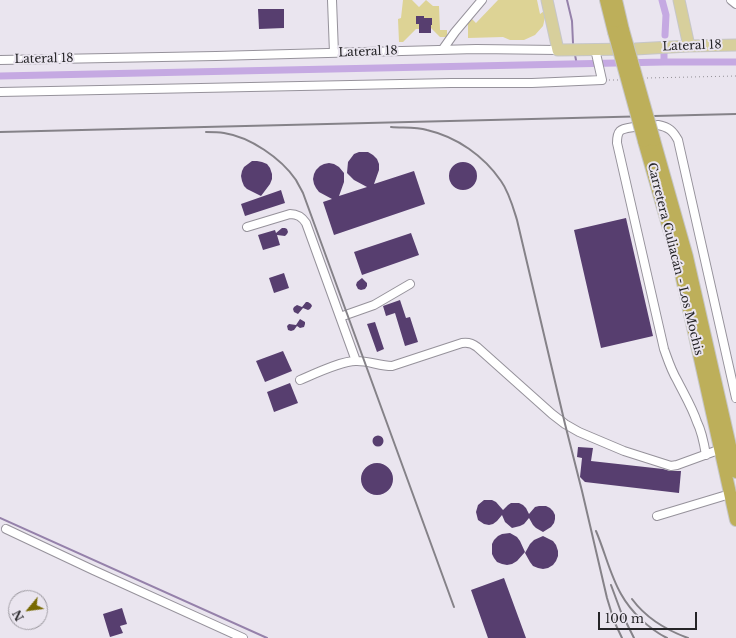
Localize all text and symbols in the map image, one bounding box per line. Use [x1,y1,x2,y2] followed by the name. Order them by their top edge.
[662,38,722,54] street label: Lateral 18
[338,44,398,60] street label: Lateral 18
[14,51,74,67] street label: Lateral 18
[644,161,706,357] street label: Carretera Culiacán - Los Mochis
[8,590,48,630] north arrow
[600,604,699,630] scale bar
[10,607,27,623] text: N
[605,611,644,626] text: 100 m

